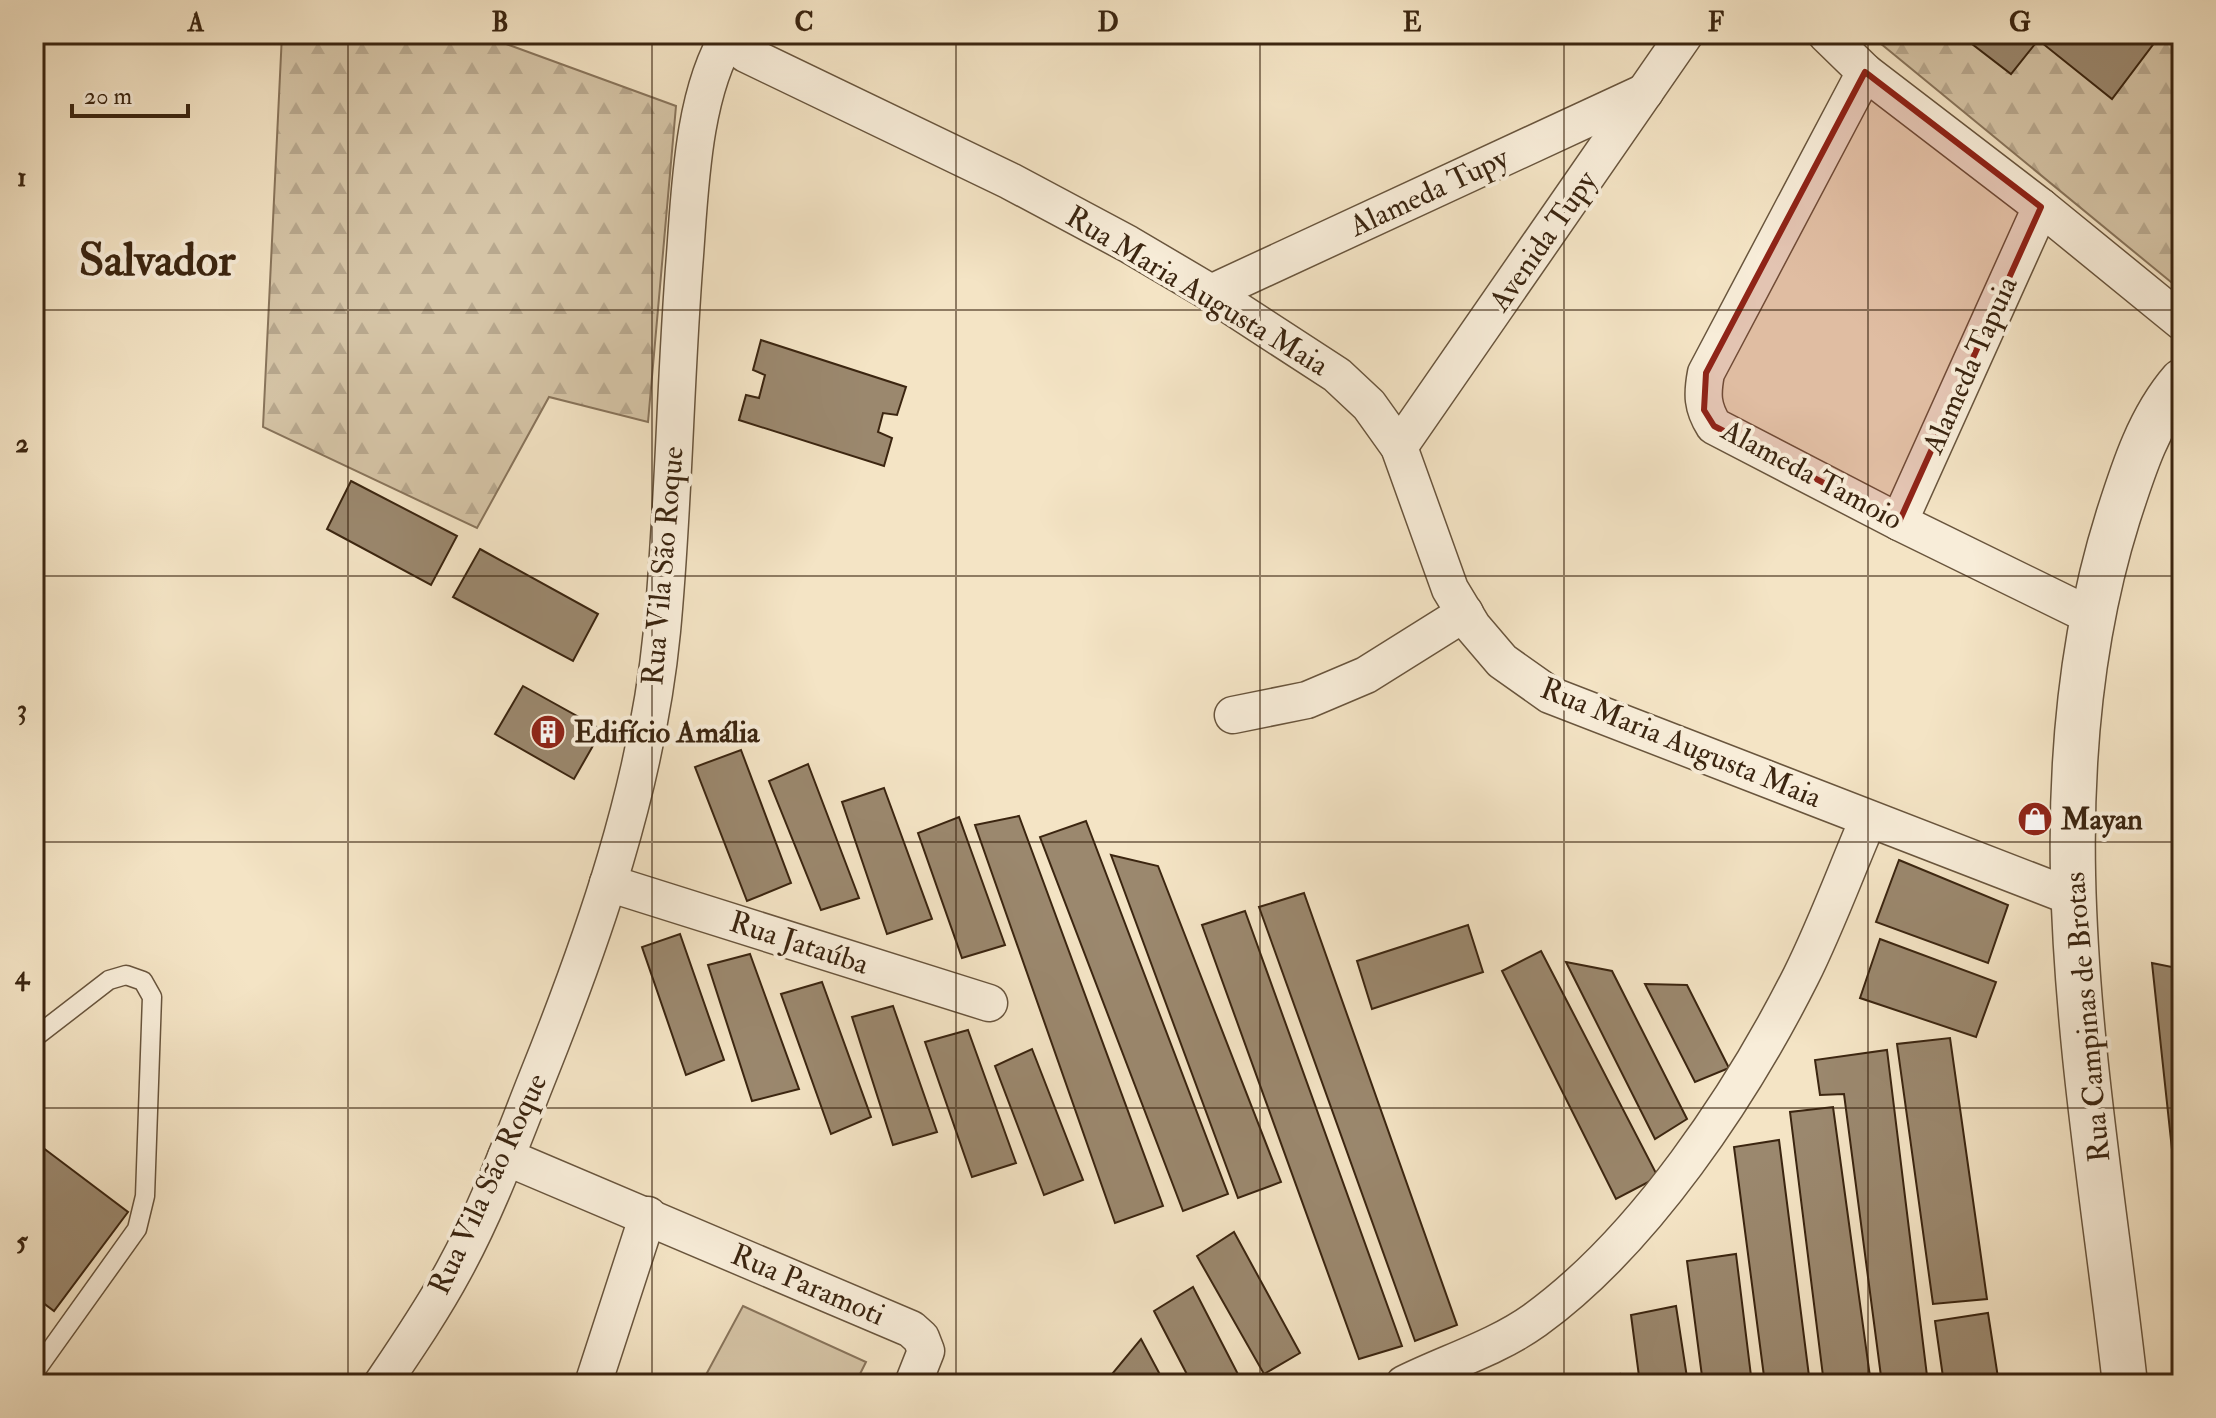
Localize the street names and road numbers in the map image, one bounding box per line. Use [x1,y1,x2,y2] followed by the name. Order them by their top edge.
[1343,139,1515,245] street label: Alameda Tupy
[1480,163,1605,319] street label: Avenida Tupy
[1059,198,1335,384] street label: Rua Maria Augusta Maia
[1914,270,2026,460] street label: Alameda Tapuia
[1714,411,1909,538] street label: Alameda Tamoio
[634,445,692,687] street label: Rua Vila São Roque
[1535,670,1827,816] street label: Rua Maria Augusta Maia
[2056,870,2118,1164] street label: Rua Campinas de Brotas
[725,903,874,983] street label: Rua Jataúba
[421,1067,555,1301] street label: Rua Vila São Roque
[726,1236,890,1334] street label: Rua Paramoti

